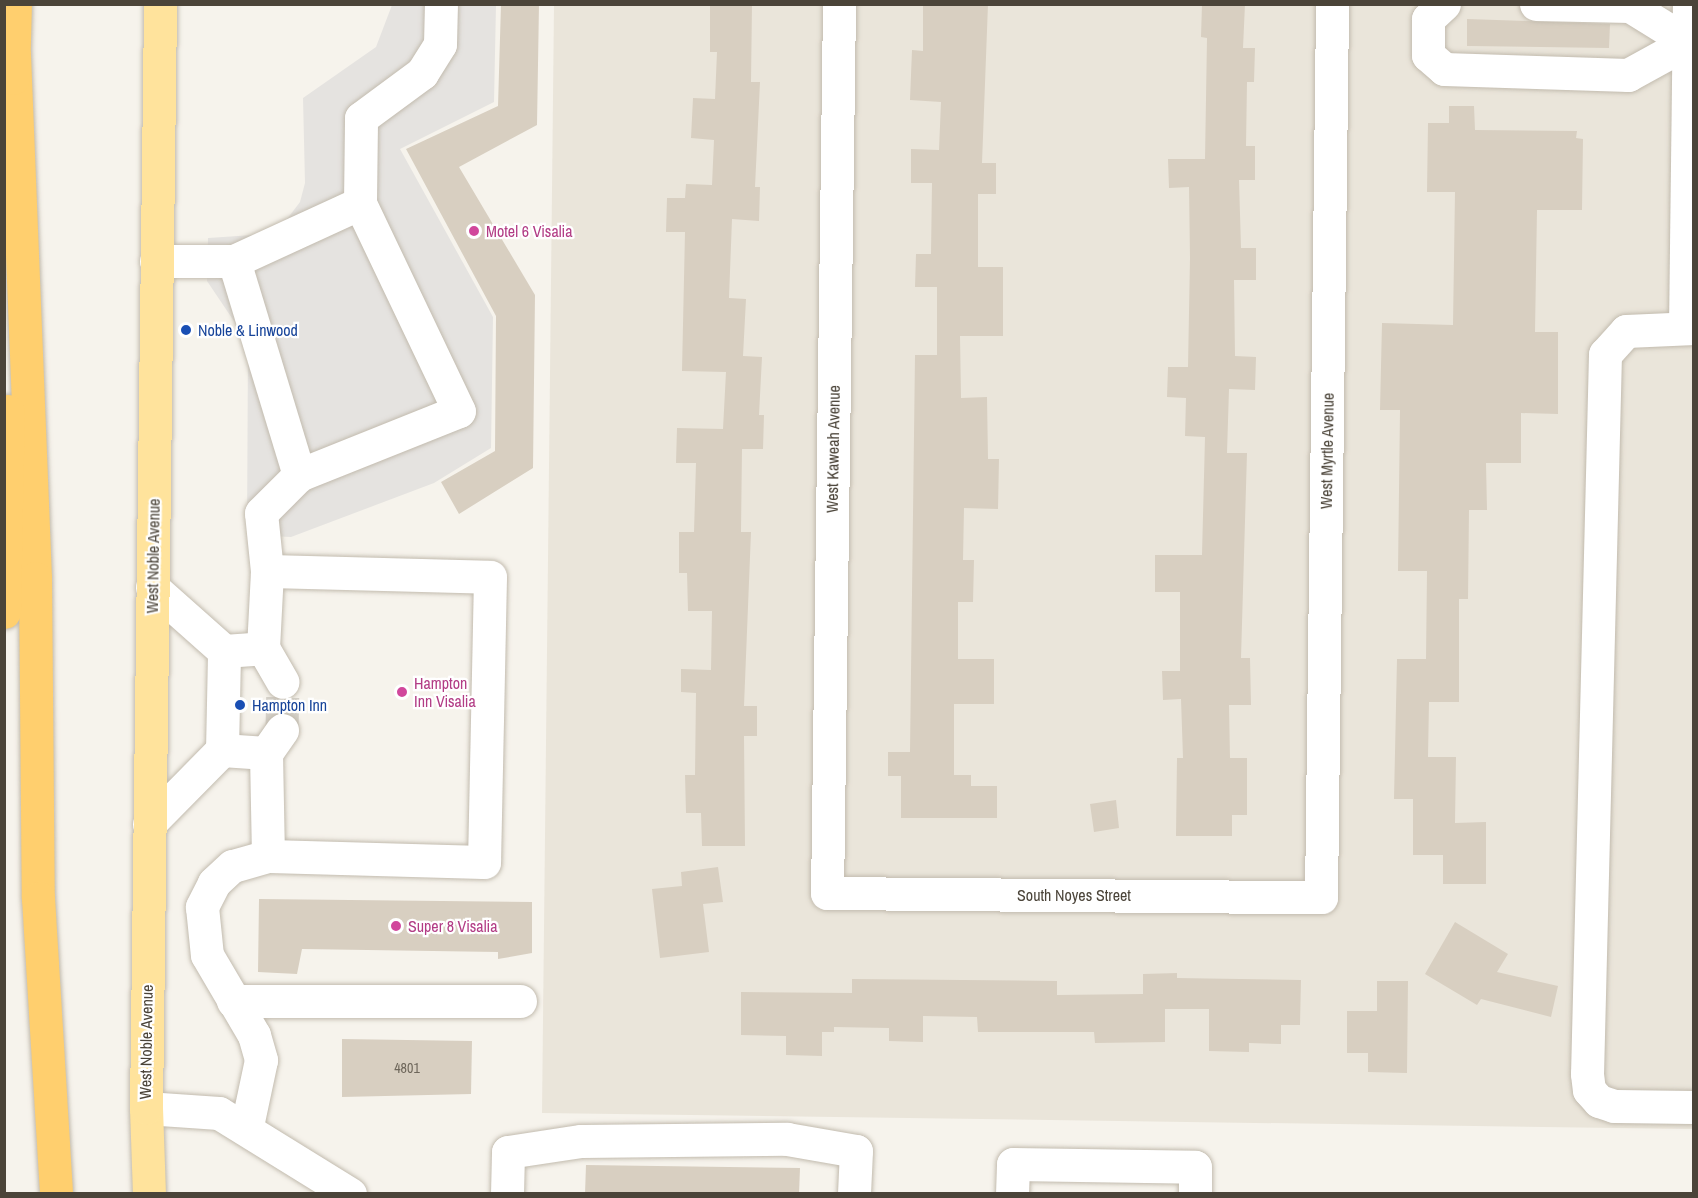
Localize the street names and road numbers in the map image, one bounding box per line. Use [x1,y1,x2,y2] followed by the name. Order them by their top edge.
[822,385,844,513] street label: West Kaweah Avenue
[1316,392,1338,510] street label: West Myrtle Avenue
[142,498,164,614] street label: West Noble Avenue
[1017,885,1131,905] street label: South Noyes Street
[135,984,157,1100] street label: West Noble Avenue

